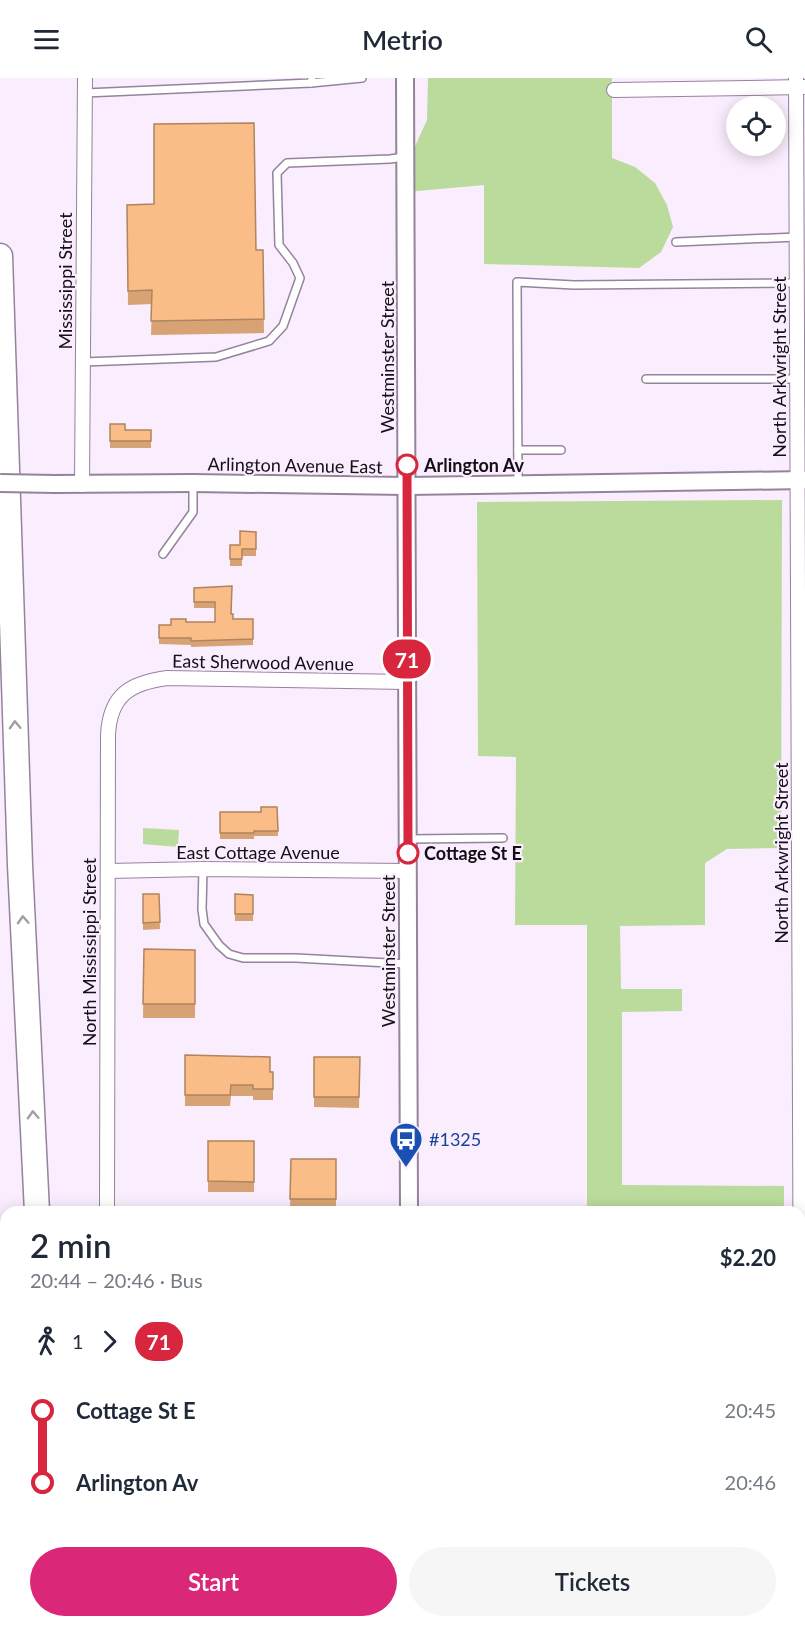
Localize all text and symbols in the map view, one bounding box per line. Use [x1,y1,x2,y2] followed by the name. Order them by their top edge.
[30,23,63,56] icon: menu
[362,23,443,56] text: Metrio
[742,23,775,56] icon: search
[726,96,786,156] map controls
[726,96,786,156] button: locate
[54,212,76,350] street label: Mississippi Street
[768,276,790,458] street label: North Arkwright Street
[376,280,398,433] street label: Westminster Street
[207,452,383,478] street label: Arlington Avenue East
[396,454,418,476] marker: Arlington Av
[423,454,525,476] place label: Arlington Av
[380,640,434,678] line badge: 71
[395,647,419,672] text: 71
[172,649,354,675] street label: East Sherwood Avenue
[9,721,21,730] one-way arrow
[770,762,792,944] street label: North Arkwright Street
[176,841,340,863] street label: East Cottage Avenue
[397,842,419,864] marker: Cottage St E
[424,842,522,864] place label: Cottage St E
[78,857,100,1046] street label: North Mississippi Street
[377,874,399,1027] street label: Westminster Street
[16,916,29,925] one-way arrow
[26,1111,39,1120] one-way arrow
[388,1121,424,1168] bus stop icon: #1325
[429,1128,481,1150] place label: #1325
[30,1225,111,1265] text: 2 min
[720,1244,776,1271] text: $2.20
[30,1268,203,1292] text: 20:44 – 20:46 · Bus
[30,1325,63,1358] icon: walk
[93,1325,126,1358] icon: forward
[72,1329,84,1353] text: 1
[147,1329,171,1354] text: 71
[76,1397,196,1424] text: Cottage St E
[725,1398,776,1422] text: 20:45
[76,1469,198,1496] text: Arlington Av
[725,1470,776,1494] text: 20:46
[30,1547,397,1616] button: Start
[409,1547,776,1616] button: Tickets

